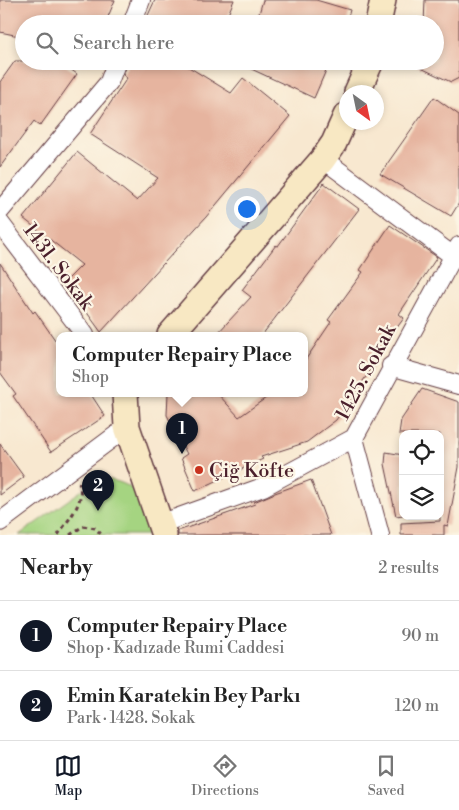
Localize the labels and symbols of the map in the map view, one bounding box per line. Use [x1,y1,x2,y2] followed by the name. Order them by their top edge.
[339,85,384,130] north arrow
[234,196,260,222] your location
[17,219,99,316] street label: 1431. Sokak
[331,319,403,425] street label: 1425. Sokak
[166,413,198,454] pin: 1
[209,459,294,484] place label: Çiğ Köfte
[193,464,205,476] marker: Çiğ Köfte
[82,470,114,511] pin: 2

